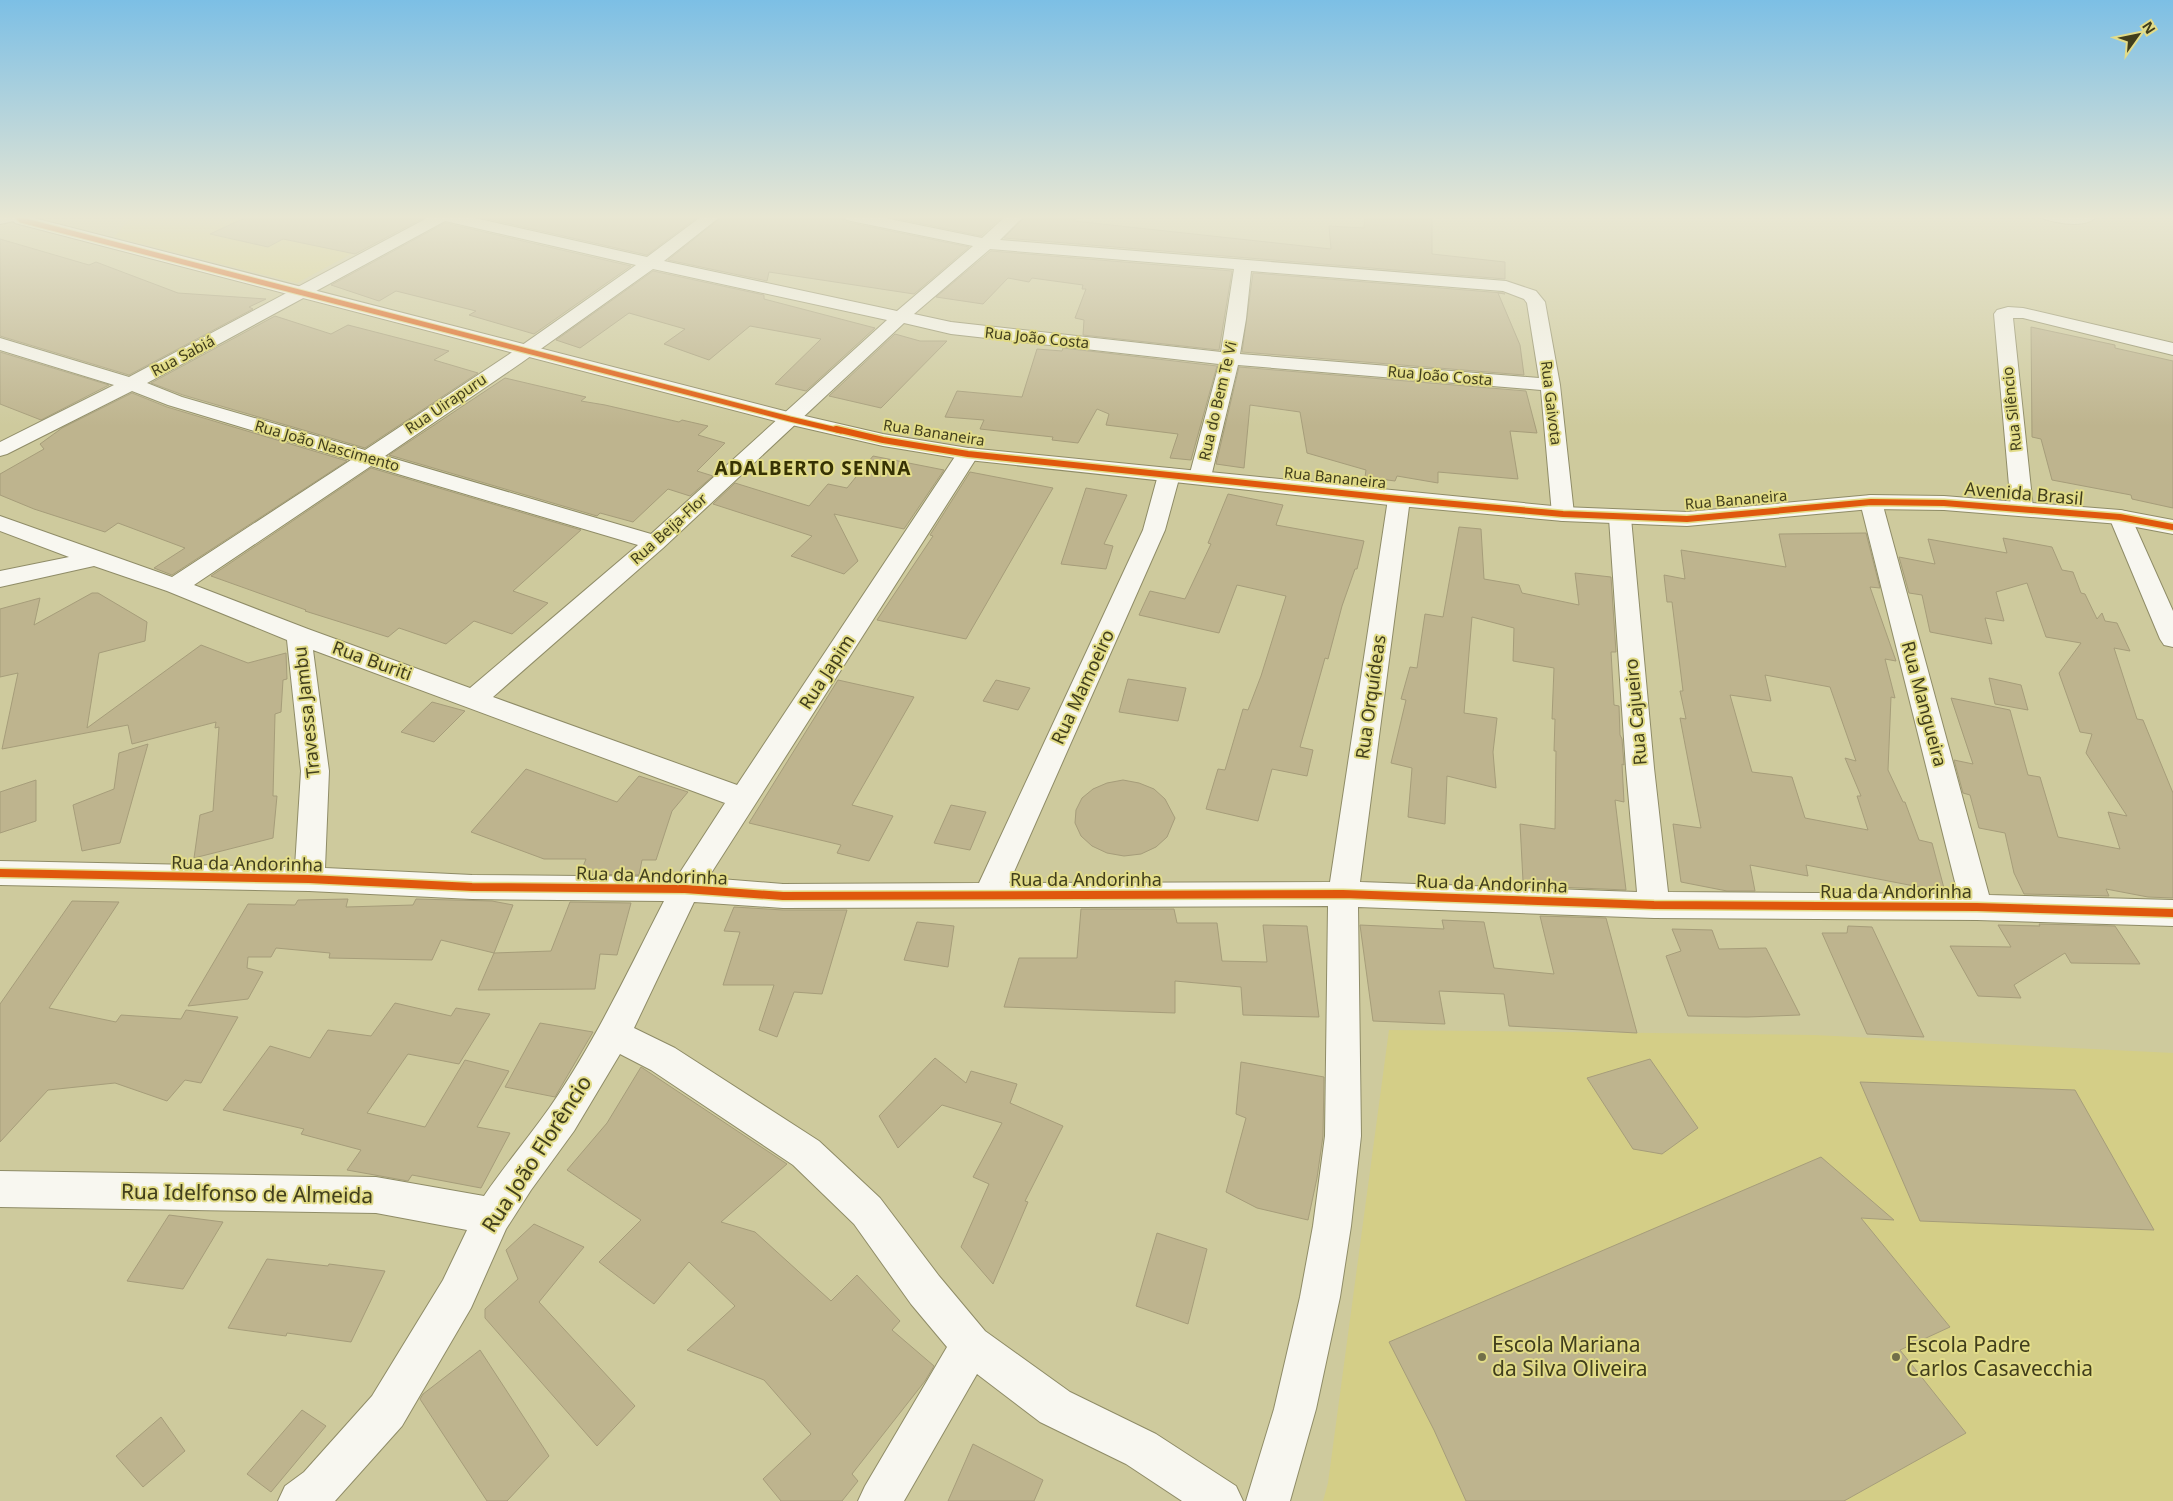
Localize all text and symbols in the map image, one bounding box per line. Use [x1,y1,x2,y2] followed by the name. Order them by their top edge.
[2113,10,2163,60] north arrow
[2138,18,2160,38] text: N
[984,322,1090,352] street label: Rua João Costa
[147,330,218,380] street label: Rua Sabiá
[1194,339,1240,462] street label: Rua do Bem Te Vi
[1387,360,1493,390] street label: Rua João Costa
[1537,360,1567,446] street label: Rua Gaivota
[1997,366,2025,452] street label: Rua Silêncio
[401,369,490,438] street label: Rua Uirapuru
[882,414,986,450] street label: Rua Bananeira
[253,415,402,475] street label: Rua João Nascimento
[715,455,911,481] district label: ADALBERTO SENNA
[1283,462,1387,492] street label: Rua Bananeira
[1964,476,2085,510] street label: Avenida Brasil
[1684,485,1788,513] street label: Rua Bananeira
[626,488,711,568] street label: Rua Beija-Flor
[1045,625,1119,748] street label: Rua Mamoeiro
[793,629,859,713] street label: Rua Japim
[1349,633,1391,760] street label: Rua Orquídeas
[329,635,416,686] street label: Rua Buriti
[1897,638,1953,769] street label: Rua Mangueira
[287,645,325,779] street label: Travessa Jambu
[1618,658,1652,766] street label: Rua Cajueiro
[171,850,323,876] street label: Rua da Andorinha
[576,860,728,890] street label: Rua da Andorinha
[1010,867,1162,891] street label: Rua da Andorinha
[1416,868,1568,898] street label: Rua da Andorinha
[1820,879,1972,903] street label: Rua da Andorinha
[475,1070,597,1237] street label: Rua João Florêncio
[121,1177,373,1209] street label: Rua Idelfonso de Almeida
[1492,1330,1648,1382] place label: Escola Mariana da Silva Oliveira
[1906,1330,2093,1382] place label: Escola Padre Carlos Casavecchia
[1476,1351,1488,1363] marker: Escola Mariana da Silva Oliveira
[1890,1351,1902,1363] marker: Escola Padre Carlos Casavecchia

